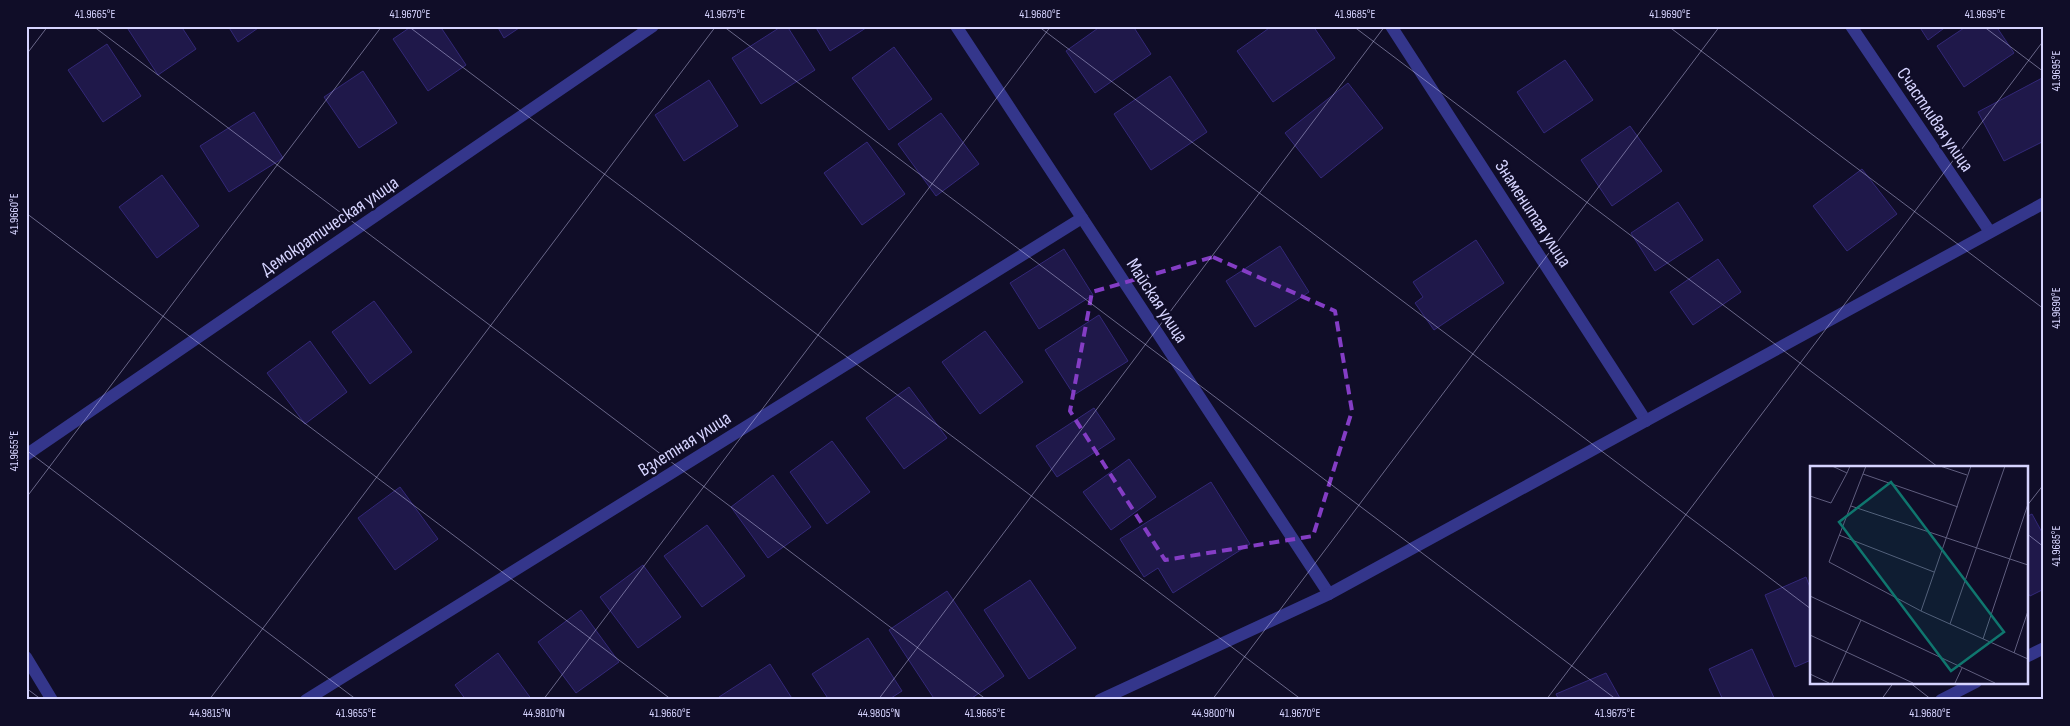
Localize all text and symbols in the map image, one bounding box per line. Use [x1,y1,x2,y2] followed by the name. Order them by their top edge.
[75,7,115,22] text: 41.9665°E
[390,7,430,22] text: 41.9670°E
[705,7,745,22] text: 41.9675°E
[1019,7,1061,22] text: 41.9680°E
[1335,7,1375,22] text: 41.9685°E
[1649,7,1691,22] text: 41.9690°E
[1965,7,2005,22] text: 41.9695°E
[2049,51,2064,91] text: 41.9695°E
[1891,63,1978,176] street label: Счастливая улица
[1489,156,1576,272] street label: Знаменитая улица
[257,172,403,281] street label: Демократическая улица
[7,193,22,235] text: 41.9660°E
[1121,254,1193,347] street label: Майская улица
[2049,287,2064,329] text: 41.9690°E
[634,407,735,482] street label: Взлетная улица
[7,431,22,471] text: 41.9655°E
[1810,466,2028,684] inset map
[2049,526,2064,566] text: 41.9685°E
[189,706,231,721] text: 44.9815°N
[336,706,376,721] text: 41.9655°E
[523,706,565,721] text: 44.9810°N
[649,706,691,721] text: 41.9660°E
[858,706,900,721] text: 44.9805°N
[965,706,1005,721] text: 41.9665°E
[1191,706,1235,721] text: 44.9800°N
[1280,706,1320,721] text: 41.9670°E
[1595,706,1635,721] text: 41.9675°E
[1909,706,1951,721] text: 41.9680°E

